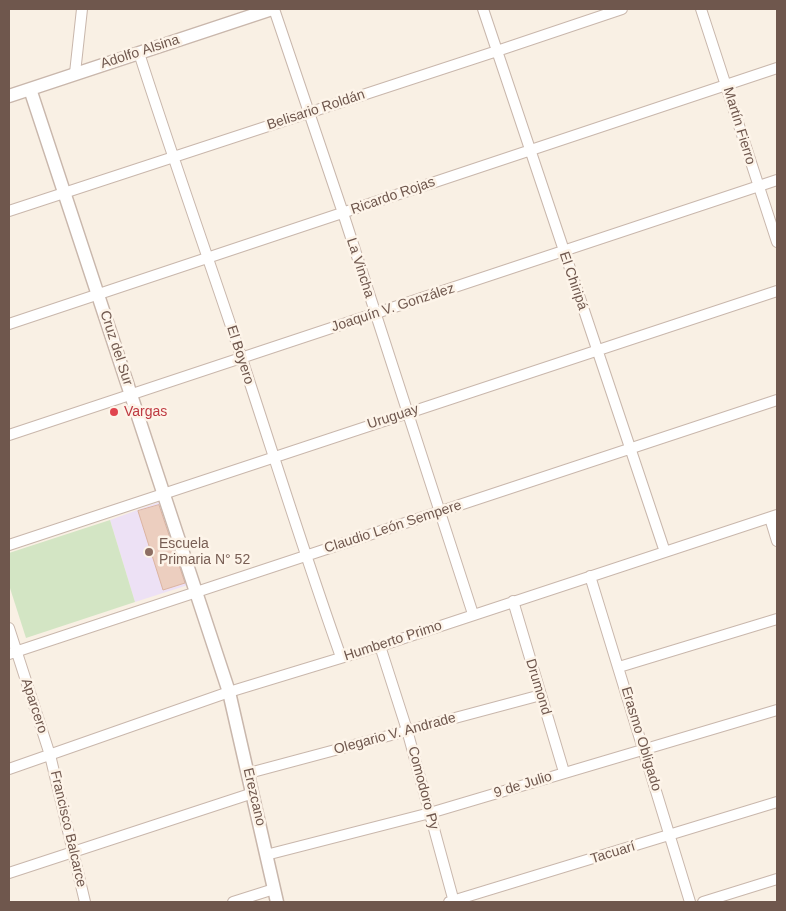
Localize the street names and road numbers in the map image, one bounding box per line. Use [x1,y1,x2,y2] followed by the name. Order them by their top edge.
[99,31,181,73] street label: Adolfo Alsina
[719,85,759,167] street label: Martín Fierro
[265,86,367,134] street label: Belisario Roldán
[349,174,437,218] street label: Ricardo Rojas
[342,236,378,300] street label: La Vincha
[555,250,591,312] street label: El Chiripá
[329,280,457,336] street label: Joaquín V. González
[96,308,136,388] street label: Cruz del Sur
[223,324,257,386] street label: El Boyero
[365,401,421,433] street label: Uruguay
[322,497,464,557] street label: Claudio León Sempere
[342,617,444,665] street label: Humberto Primo
[522,657,554,717] street label: Drumond
[17,676,51,736] street label: Aparcero
[617,685,665,793] street label: Erasmo Obligado
[332,710,458,758] street label: Olegario V. Andrade
[404,744,442,832] street label: Comodoro Py
[239,766,269,828] street label: Erezcano
[492,768,554,802] street label: 9 de Julio
[46,769,90,889] street label: Francisco Balcarce
[589,838,637,868] street label: Tacuarí

